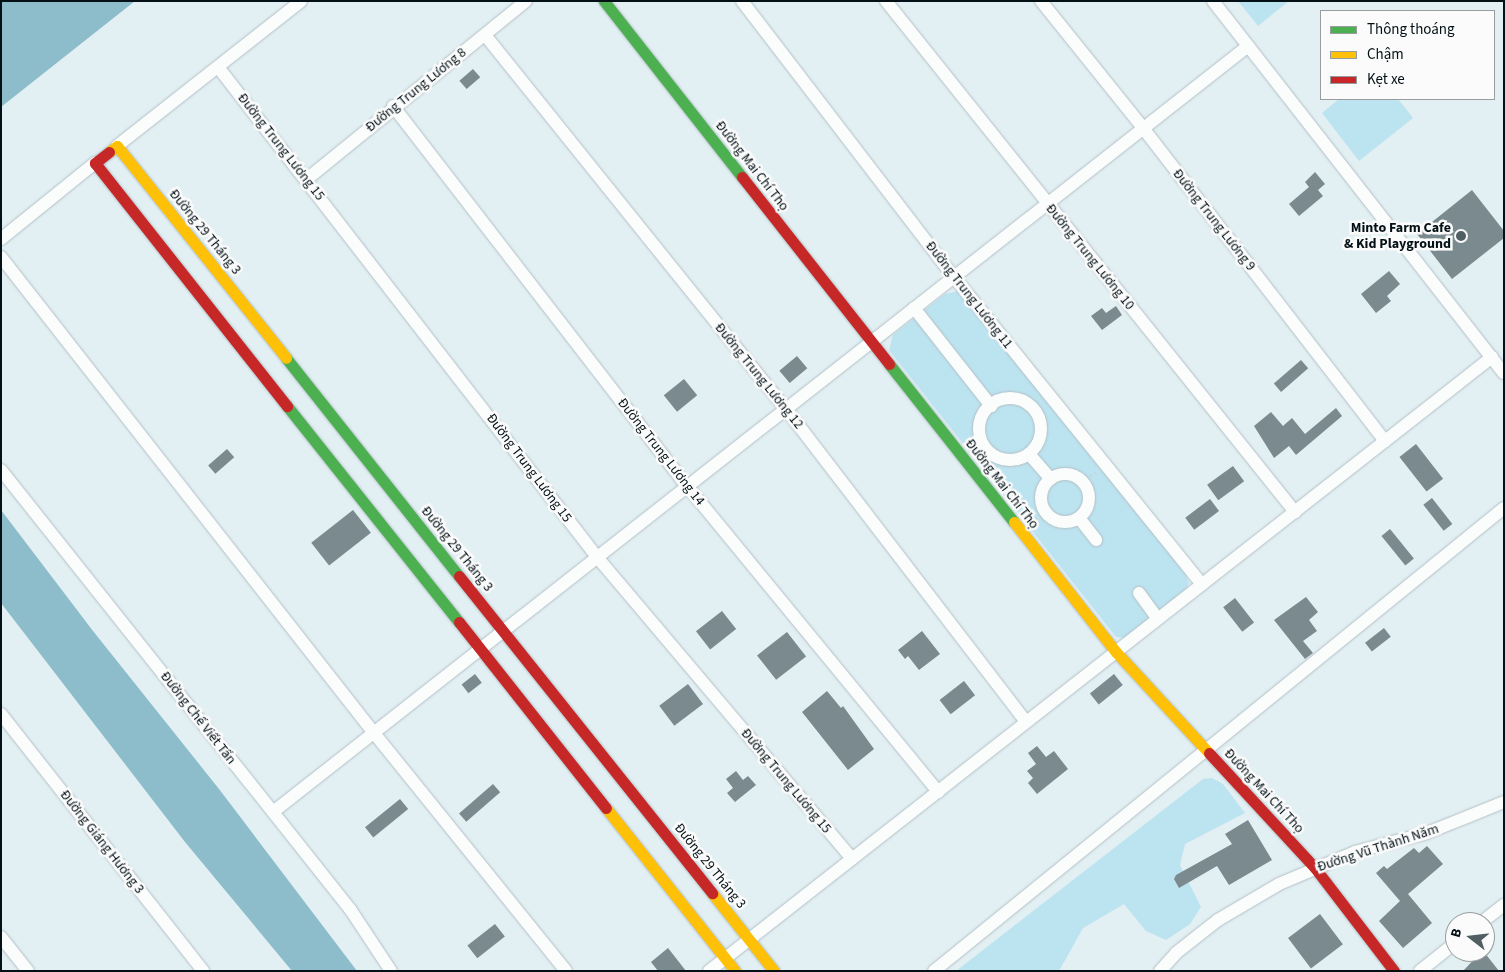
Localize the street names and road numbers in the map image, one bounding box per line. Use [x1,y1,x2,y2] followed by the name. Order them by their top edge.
[362,44,470,136] street label: Đường Trung Lương 8
[234,90,328,204] street label: Đường Trung Lương 15
[712,118,792,214] street label: Đường Mai Chí Thọ
[1169,166,1259,274] street label: Đường Trung Lương 9
[165,186,245,278] street label: Đường 29 Tháng 3
[1042,201,1138,313] street label: Đường Trung Lương 10
[922,238,1016,352] street label: Đường Trung Lương 11
[711,320,807,432] street label: Đường Trung Lương 12
[614,395,708,509] street label: Đường Trung Lương 14
[483,410,575,526] street label: Đường Trung Lương 15
[962,436,1042,532] street label: Đường Mai Chí Thọ
[417,503,497,595] street label: Đường 29 Tháng 3
[157,668,239,768] street label: Đường Chế Viết Tấn
[737,725,835,837] street label: Đường Trung Lương 15
[1220,745,1308,837] street label: Đường Mai Chí Thọ
[56,787,148,897] street label: Đường Giáng Hương 3
[670,820,750,912] street label: Đường 29 Tháng 3
[1315,820,1441,876] street label: Đường Vũ Thành Năm

